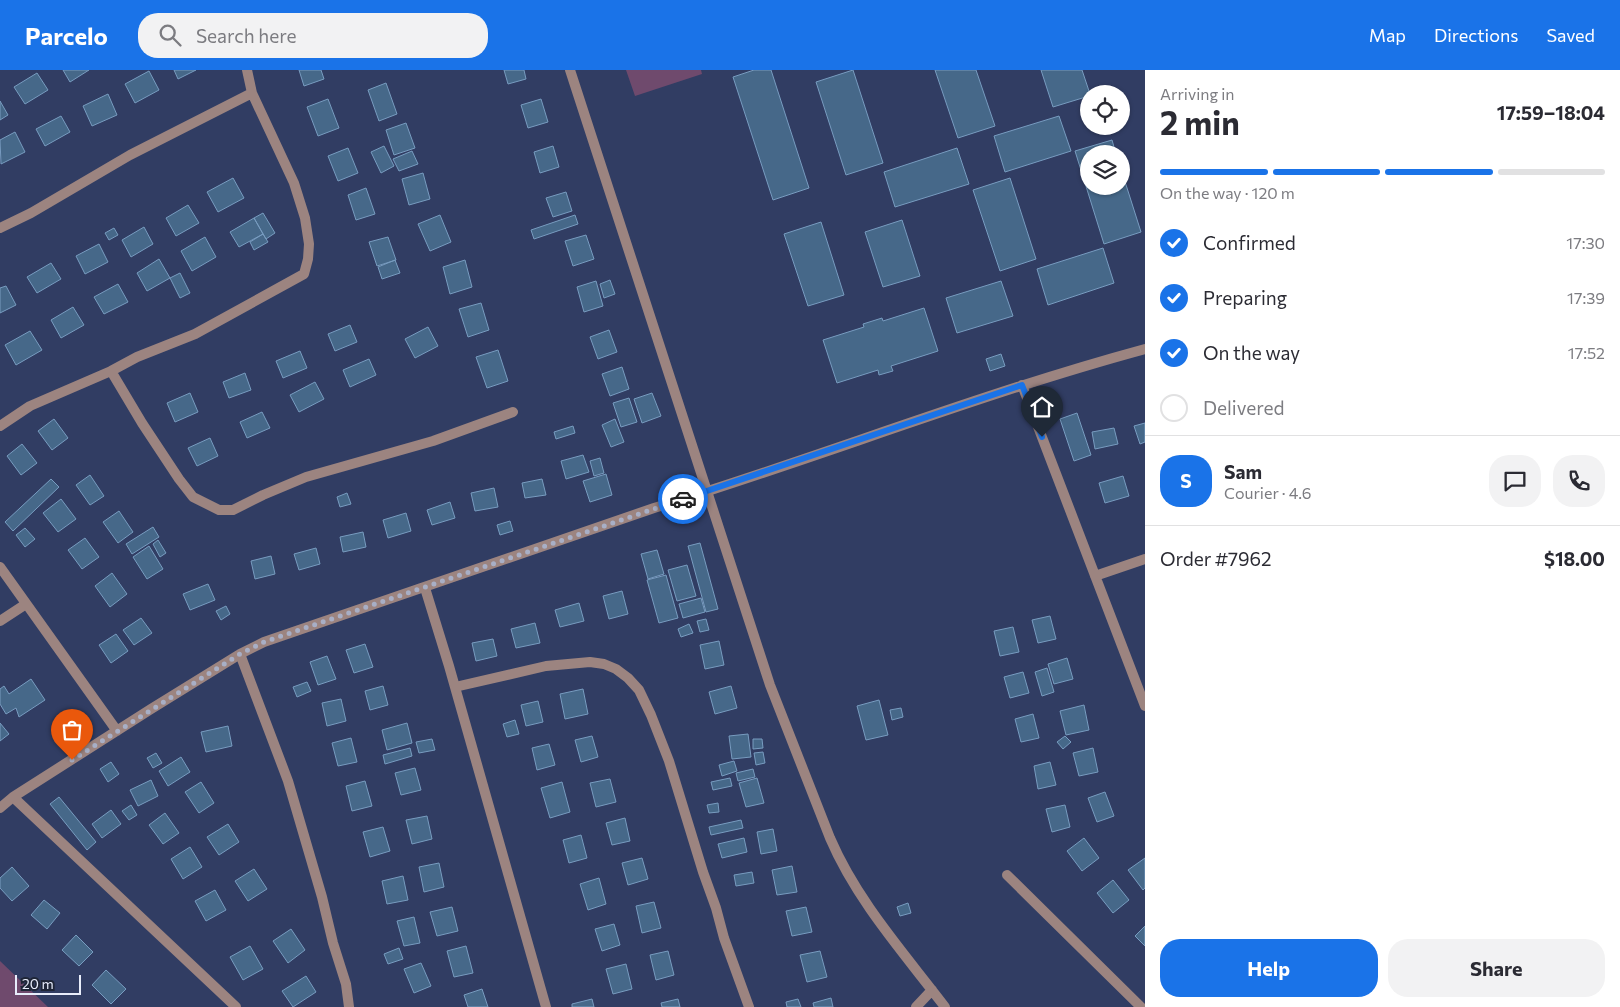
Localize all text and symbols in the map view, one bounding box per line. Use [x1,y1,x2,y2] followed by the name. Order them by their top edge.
[138,13,488,58] search box
[25,21,108,50] text: Parcelo
[156,21,184,49] icon: search
[196,24,296,47] text: Search here
[1369,24,1406,46] text: Map
[1434,24,1518,46] text: Directions
[1546,24,1595,46] text: Saved
[1160,84,1234,103] text: Arriving in
[1080,85,1130,195] map controls
[1080,85,1130,135] button: locate
[1497,101,1605,124] text: 17:59–18:04
[1160,102,1240,142] text: 2 min
[1080,145,1130,195] button: layers
[1160,183,1295,202] text: On the way · 120 m
[1160,229,1188,257] icon: check
[1203,231,1296,254] text: Confirmed
[1566,233,1605,252] text: 17:30
[1160,284,1188,312] icon: check
[1203,286,1287,309] text: Preparing
[1567,288,1605,307] text: 17:39
[1160,339,1188,367] icon: check
[1203,341,1300,364] text: On the way
[1568,343,1605,362] text: 17:52
[1021,386,1063,437] pin
[1028,393,1056,421] icon: home
[1203,396,1284,419] text: Delivered
[1489,455,1541,507] button: chat
[1553,455,1605,507] button: phone
[1224,460,1262,483] text: Sam
[1180,469,1192,492] text: S
[658,474,708,524] courier
[1224,483,1311,502] text: Courier · 4.6
[669,485,697,513] icon: car
[1160,547,1272,570] text: Order #7962
[1544,547,1605,570] text: $18.00
[51,709,93,760] pin
[58,716,86,744] icon: bag
[1160,939,1378,997] button: Help
[1388,939,1605,997] button: Share
[15,972,81,995] scale bar
[22,975,54,992] text: 20 m

